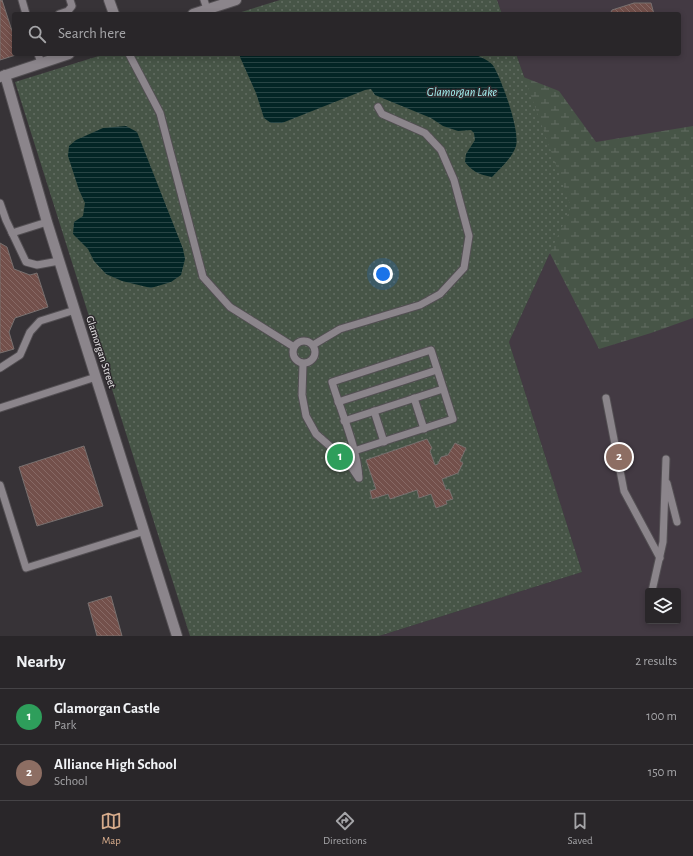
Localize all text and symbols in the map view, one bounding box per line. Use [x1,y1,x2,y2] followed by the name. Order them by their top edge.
[12,12,681,56] search box
[26,23,48,45] icon: search
[58,26,126,41] text: Search here
[427,86,498,98] water label: Glamorgan Lake
[373,264,393,284] your location
[84,314,118,390] street label: Glamorgan Street
[327,442,353,472] pin: 1
[606,442,632,472] pin: 2
[645,588,681,624] map controls
[645,588,681,624] button: layers
[16,653,66,670] text: Nearby
[635,655,677,668] text: 2 results
[54,701,160,716] text: Glamorgan Castle
[27,710,31,723] text: 1
[646,710,677,723] text: 100 m
[54,719,76,732] text: Park
[54,757,177,772] text: Alliance High School
[26,766,32,779] text: 2
[648,766,677,779] text: 150 m
[54,775,88,788] text: School
[100,810,122,847] tab: Map
[323,810,367,847] tab: Directions
[567,810,593,847] tab: Saved

